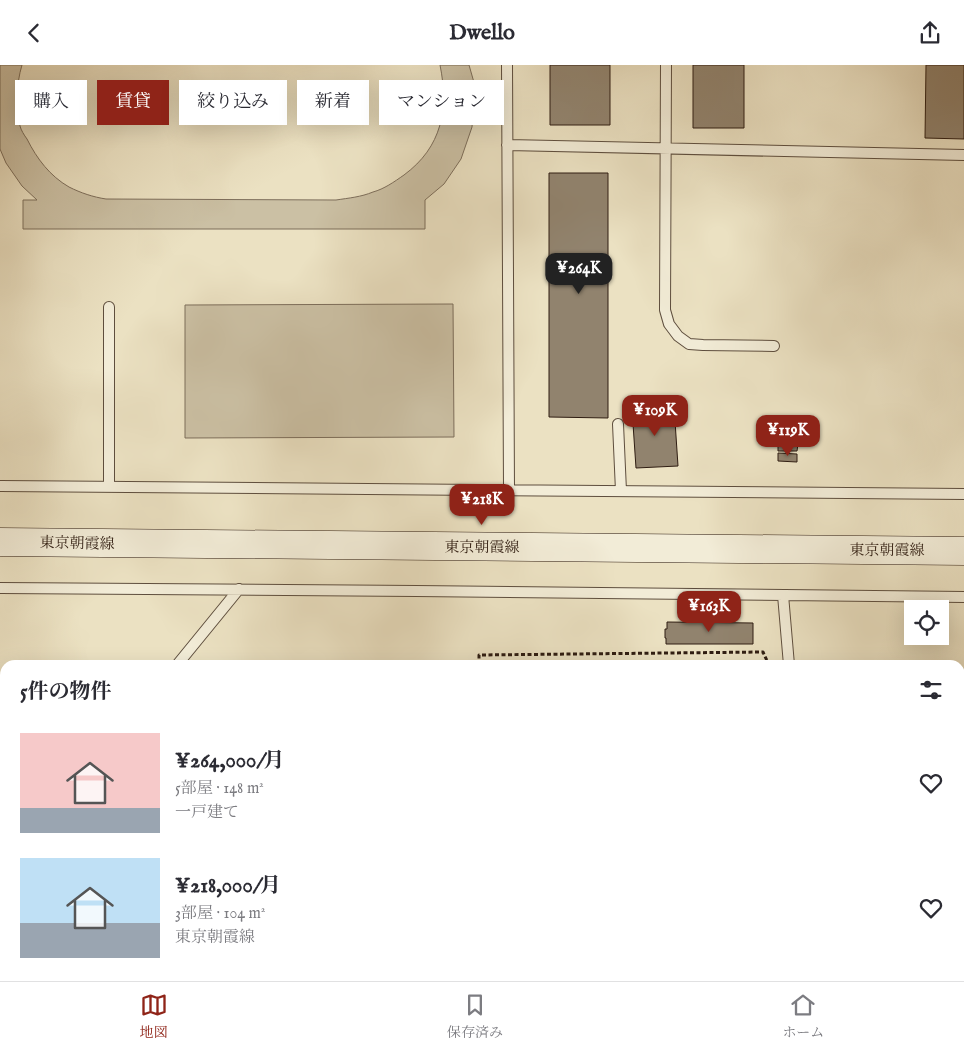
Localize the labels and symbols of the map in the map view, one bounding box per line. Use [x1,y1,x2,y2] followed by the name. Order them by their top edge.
[544,253,614,295] pin: ¥264K
[620,395,690,437] pin: ¥109K
[753,415,823,457] pin: ¥119K
[447,483,517,526] pin: ¥218K
[39,533,115,554] street label: 東京朝霞線
[444,538,520,557] street label: 東京朝霞線
[849,541,925,560] street label: 東京朝霞線
[674,591,744,633] pin: ¥163K

